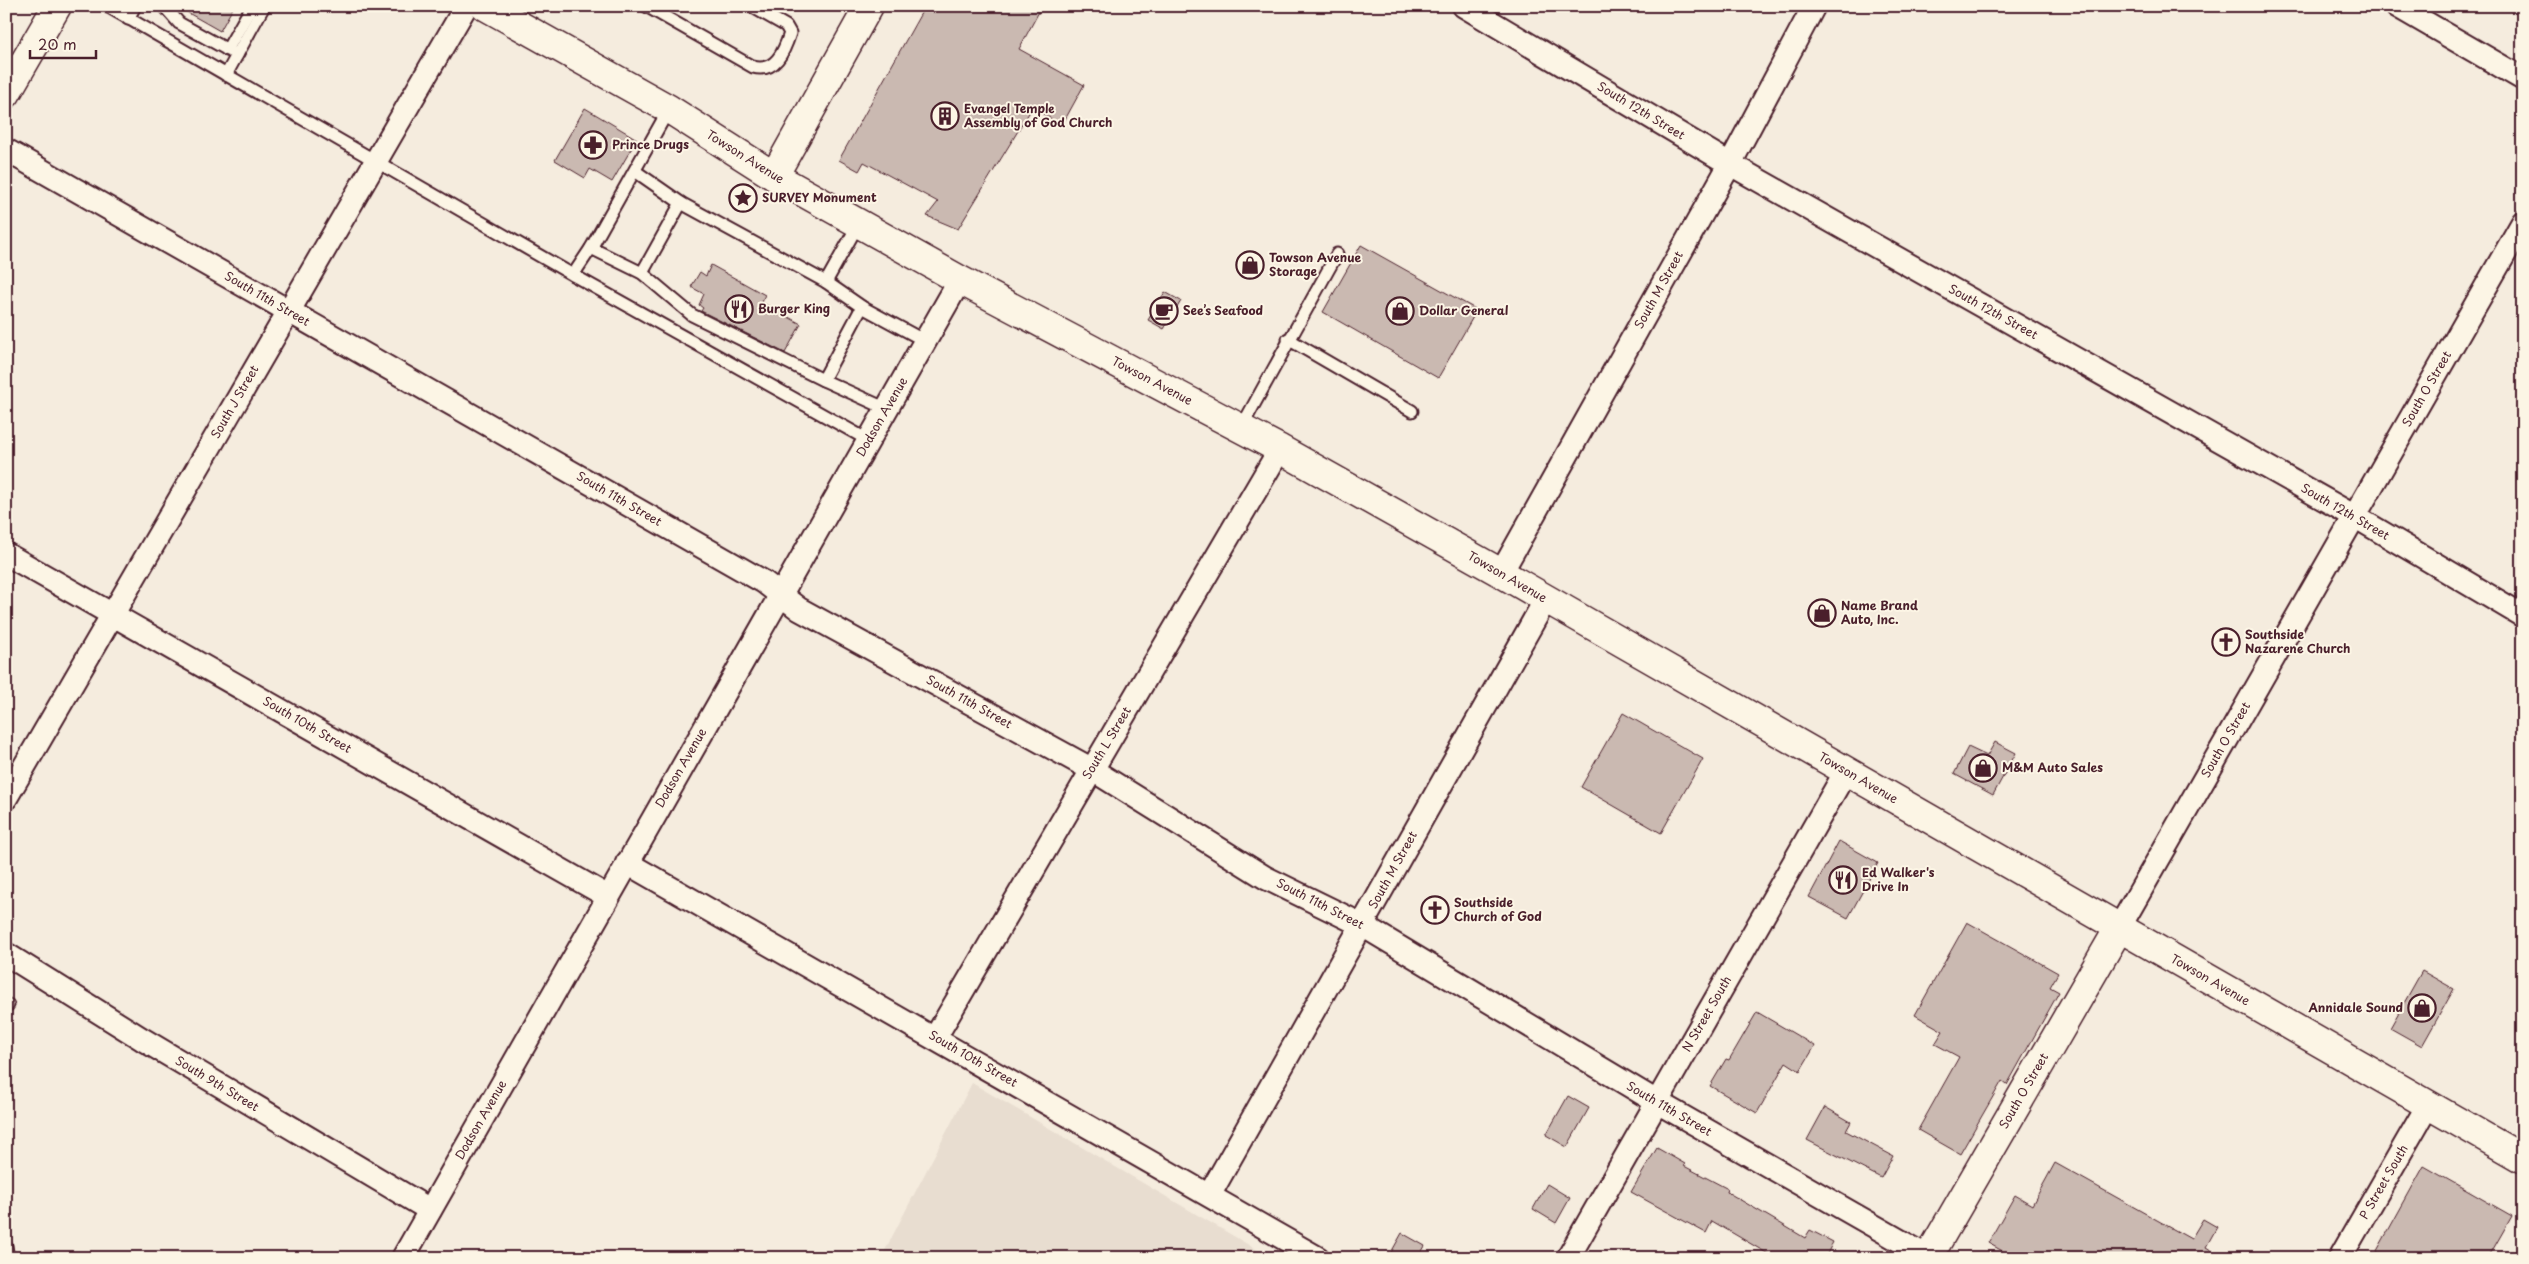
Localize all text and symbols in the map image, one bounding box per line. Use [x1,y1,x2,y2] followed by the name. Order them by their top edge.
[30,28,96,60] scale bar
[38,32,77,55] text: 20 m
[1594,77,1689,144] street label: South 12th Street
[963,99,1112,131] place label: Evangel Temple Assembly of God Church
[930,101,960,131] building icon: Evangel Temple Assembly of God Church
[703,125,788,188] street label: Towson Avenue
[578,130,608,160] pharmacy icon: Prince Drugs
[612,135,689,153] place label: Prince Drugs
[728,183,758,213] place icon: SURVEY Monument
[762,188,877,206] place label: SURVEY Monument
[1629,247,1687,332] street label: South M Street
[1269,248,1362,280] place label: Towson Avenue Storage
[1235,250,1265,280] shop icon: Towson Avenue Storage
[222,266,314,330] street label: South 11th Street
[1946,279,2042,343] street label: South 12th Street
[724,294,754,324] restaurant icon: Burger King
[1149,296,1179,326] cafe icon: See’s Seafood
[1385,296,1415,326] shop icon: Dollar General
[758,299,830,317] place label: Burger King
[1183,301,1264,319] place label: See’s Seafood
[1419,301,1509,319] place label: Dollar General
[2397,347,2455,430] street label: South O Street
[1109,351,1196,409] street label: Towson Avenue
[206,361,263,442] street label: South J Street
[851,373,911,460] street label: Dodson Avenue
[574,466,666,530] street label: South 11th Street
[2298,478,2393,544] street label: South 12th Street
[1464,546,1551,606] street label: Towson Avenue
[1841,596,1918,628] place label: Name Brand Auto, Inc.
[1807,598,1837,628] shop icon: Name Brand Auto, Inc.
[2245,625,2351,657] place label: Southside Nazarene Church
[2211,627,2241,657] church icon: Southside Nazarene Church
[923,670,1016,732] street label: South 11th Street
[260,691,355,757] street label: South 10th Street
[2196,698,2254,781] street label: South O Street
[1077,703,1135,782] street label: South L Street
[650,724,710,811] street label: Dodson Avenue
[1815,747,1902,807] street label: Towson Avenue
[1968,753,1998,783] shop icon: M&M Auto Sales
[2002,758,2103,776] place label: M&M Auto Sales
[1363,827,1421,912] street label: South M Street
[1862,863,1935,895] place label: Ed Walker's Drive In
[1828,865,1858,895] restaurant icon: Ed Walker's Drive In
[1274,873,1367,933] street label: South 11th Street
[1454,893,1542,925] place label: Southside Church of God
[1420,895,1450,925] church icon: Southside Church of God
[2167,949,2254,1009] street label: Towson Avenue
[1677,972,1735,1055] street label: N Street South
[2407,993,2437,1023] shop icon: Annidale Sound
[2307,998,2404,1016] place label: Annidale Sound
[926,1025,1021,1091] street label: South 10th Street
[1994,1049,2052,1132] street label: South O Street
[172,1051,263,1115] street label: South 9th Street
[450,1076,510,1163] street label: Dodson Avenue
[1624,1076,1716,1140] street label: South 11th Street
[2354,1141,2412,1222] street label: P Street South

